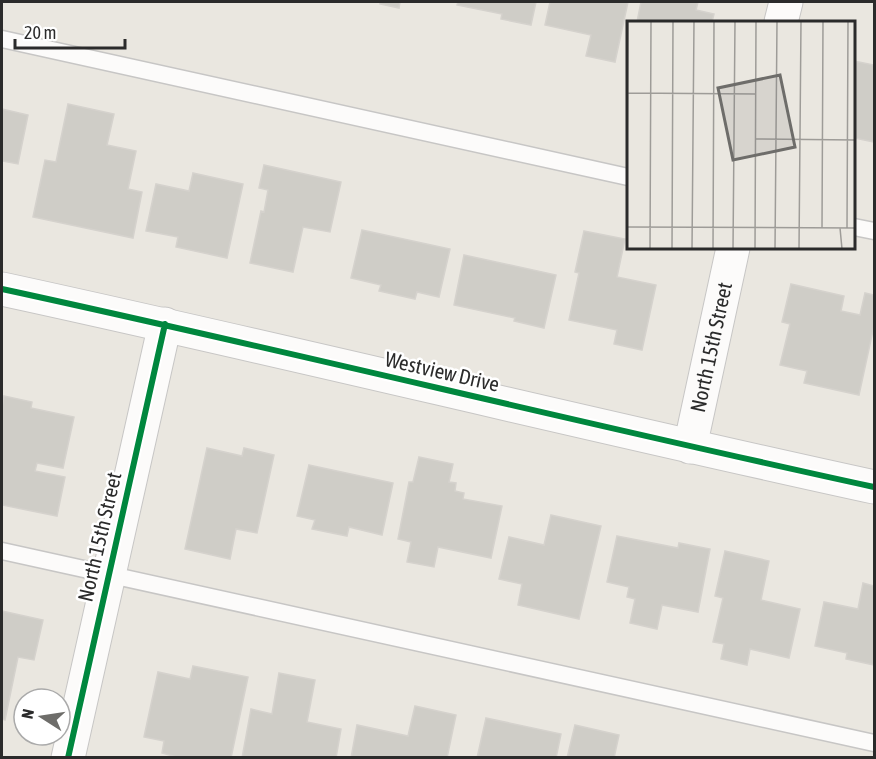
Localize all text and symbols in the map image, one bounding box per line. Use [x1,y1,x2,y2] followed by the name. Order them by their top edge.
[15,12,124,50] scale bar
[627,21,855,249] inset map
[24,22,56,43] text: 20 m
[685,280,736,414] street label: North 15th Street
[383,346,502,396] street label: Westview Drive
[72,470,126,604] street label: North 15th Street
[12,687,72,747] north arrow
[18,707,37,720] text: N

